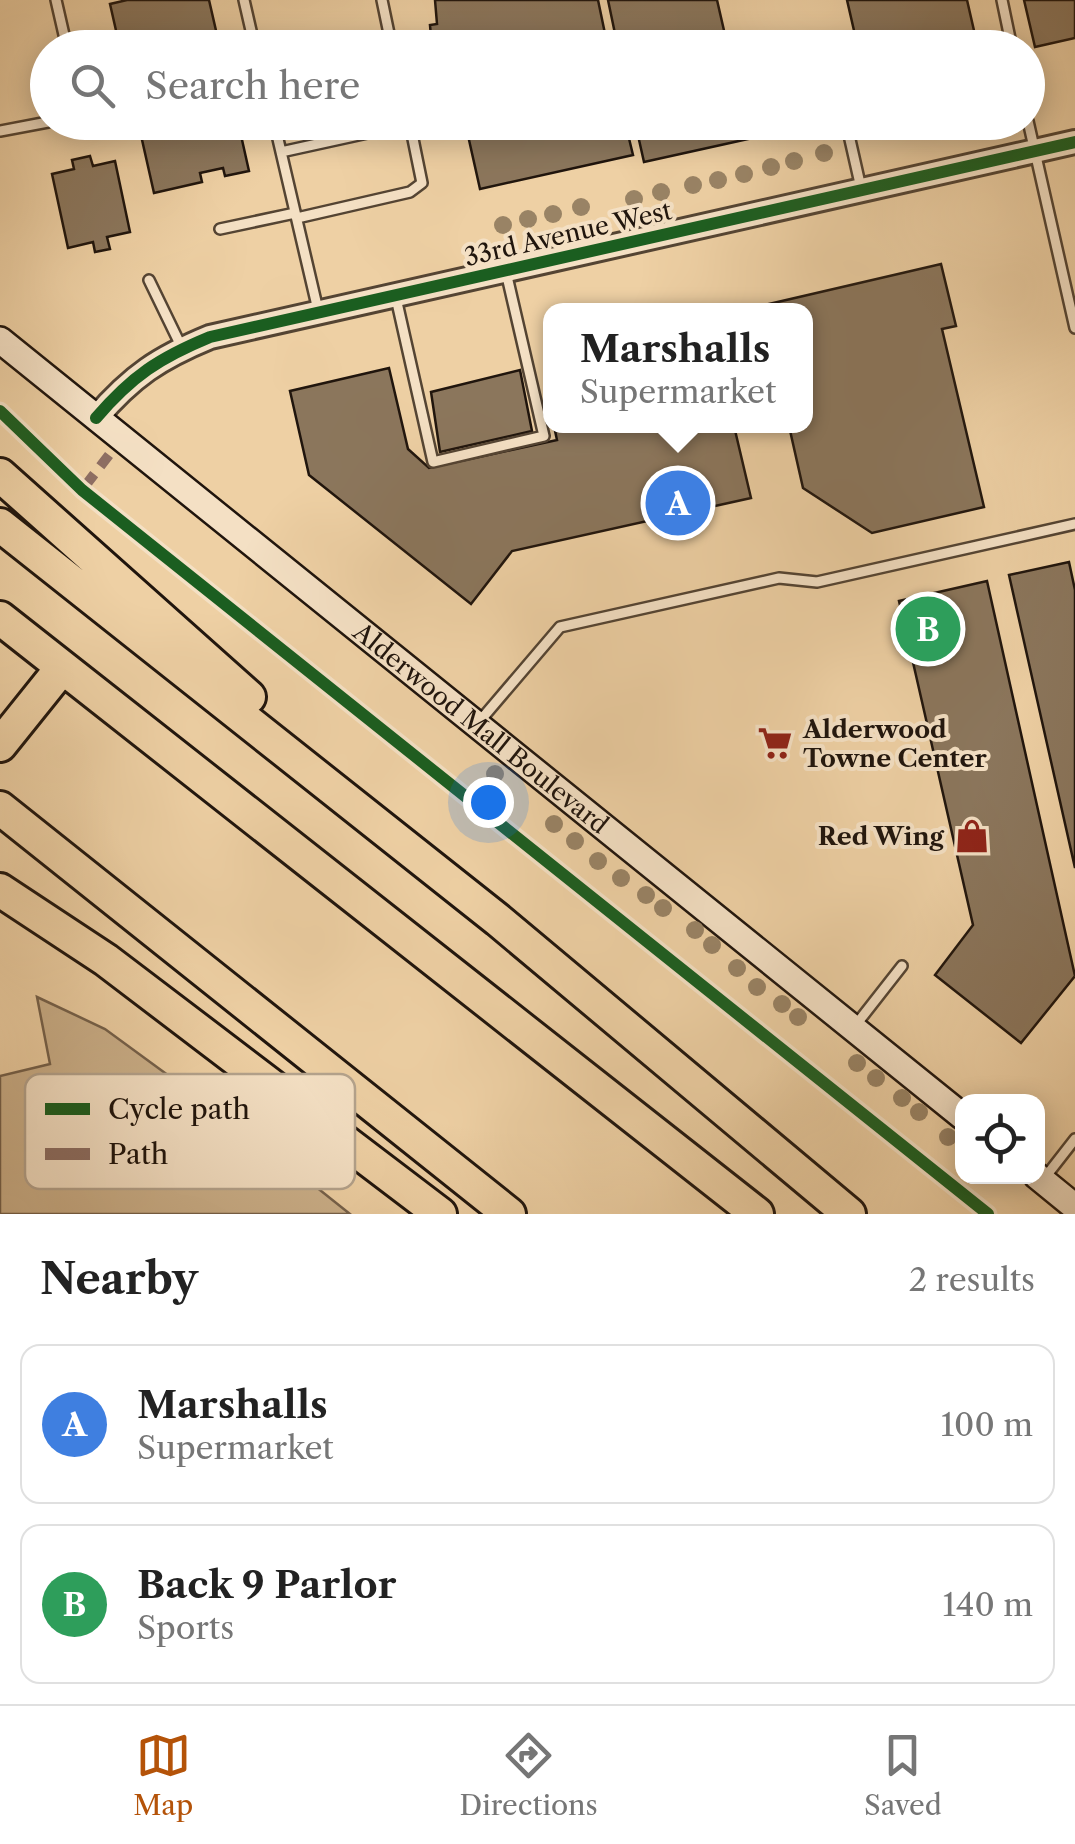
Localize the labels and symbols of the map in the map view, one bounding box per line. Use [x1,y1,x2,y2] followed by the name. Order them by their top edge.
[461,195,675,273] street label: 33rd Avenue West
[646,466,710,540] pin: A
[896,592,960,666] pin: B
[346,615,615,840] street label: Alderwood Mall Boulevard
[802,714,988,774] place label: Alderwood Towne Center
[756,724,794,762] supermarket icon: Alderwood Towne Center
[463,777,514,828] your location
[953,817,991,855] shop icon: Red Wing
[818,821,945,852] place label: Red Wing
[25,1074,355,1189] legend
[108,1092,250,1126] text: Cycle path
[108,1137,168,1171] text: Path

